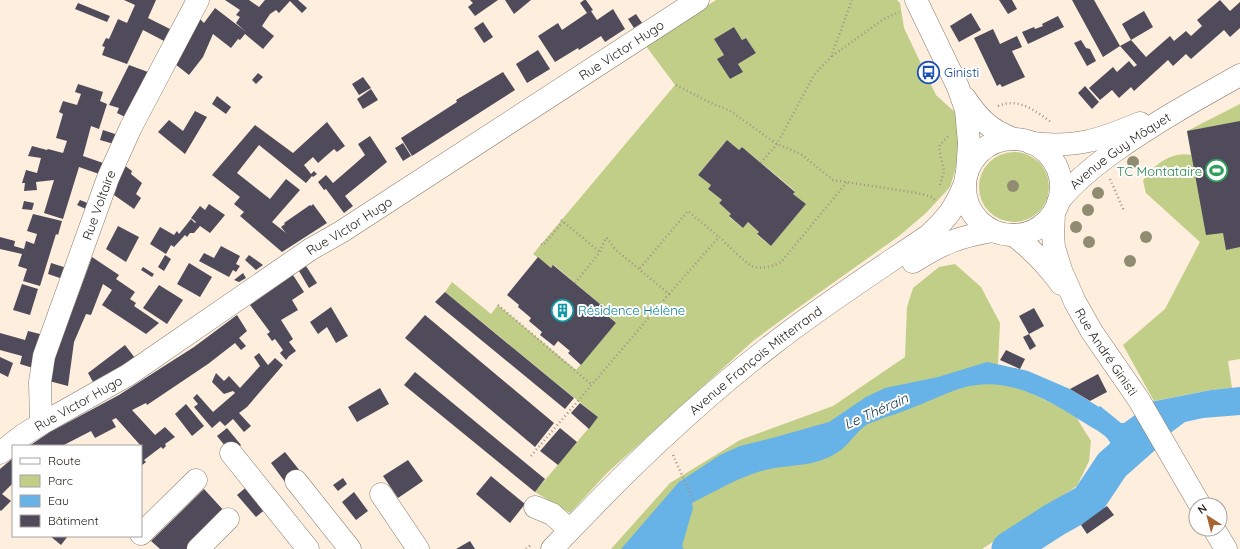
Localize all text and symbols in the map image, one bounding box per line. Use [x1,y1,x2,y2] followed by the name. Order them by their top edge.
[576,16,667,83] street label: Rue Victor Hugo
[916,59,942,85] bus stop icon: Ginisti
[944,64,979,80] place label: Ginisti
[1066,109,1173,193] street label: Avenue Guy Môquet
[1204,158,1230,184] sports icon: TC Montataire
[1117,163,1202,179] place label: TC Montataire
[78,167,119,242] street label: Rue Voltaire
[303,193,395,258] street label: Rue Victor Hugo
[550,297,576,323] building icon: Résidence Hélène
[578,302,685,318] place label: Résidence Hélène
[686,302,825,418] street label: Avenue François Mitterrand
[1072,305,1141,399] street label: Rue André Ginisti
[31,372,125,434] street label: Rue Victor Hugo
[841,389,912,433] water label: Le Thérain
[12,445,142,537] legend
[48,453,81,468] text: Route
[48,473,73,488] text: Parc
[48,493,69,508] text: Eau
[1188,497,1228,537] north arrow
[1195,501,1210,517] text: N
[48,513,98,528] text: Bâtiment

